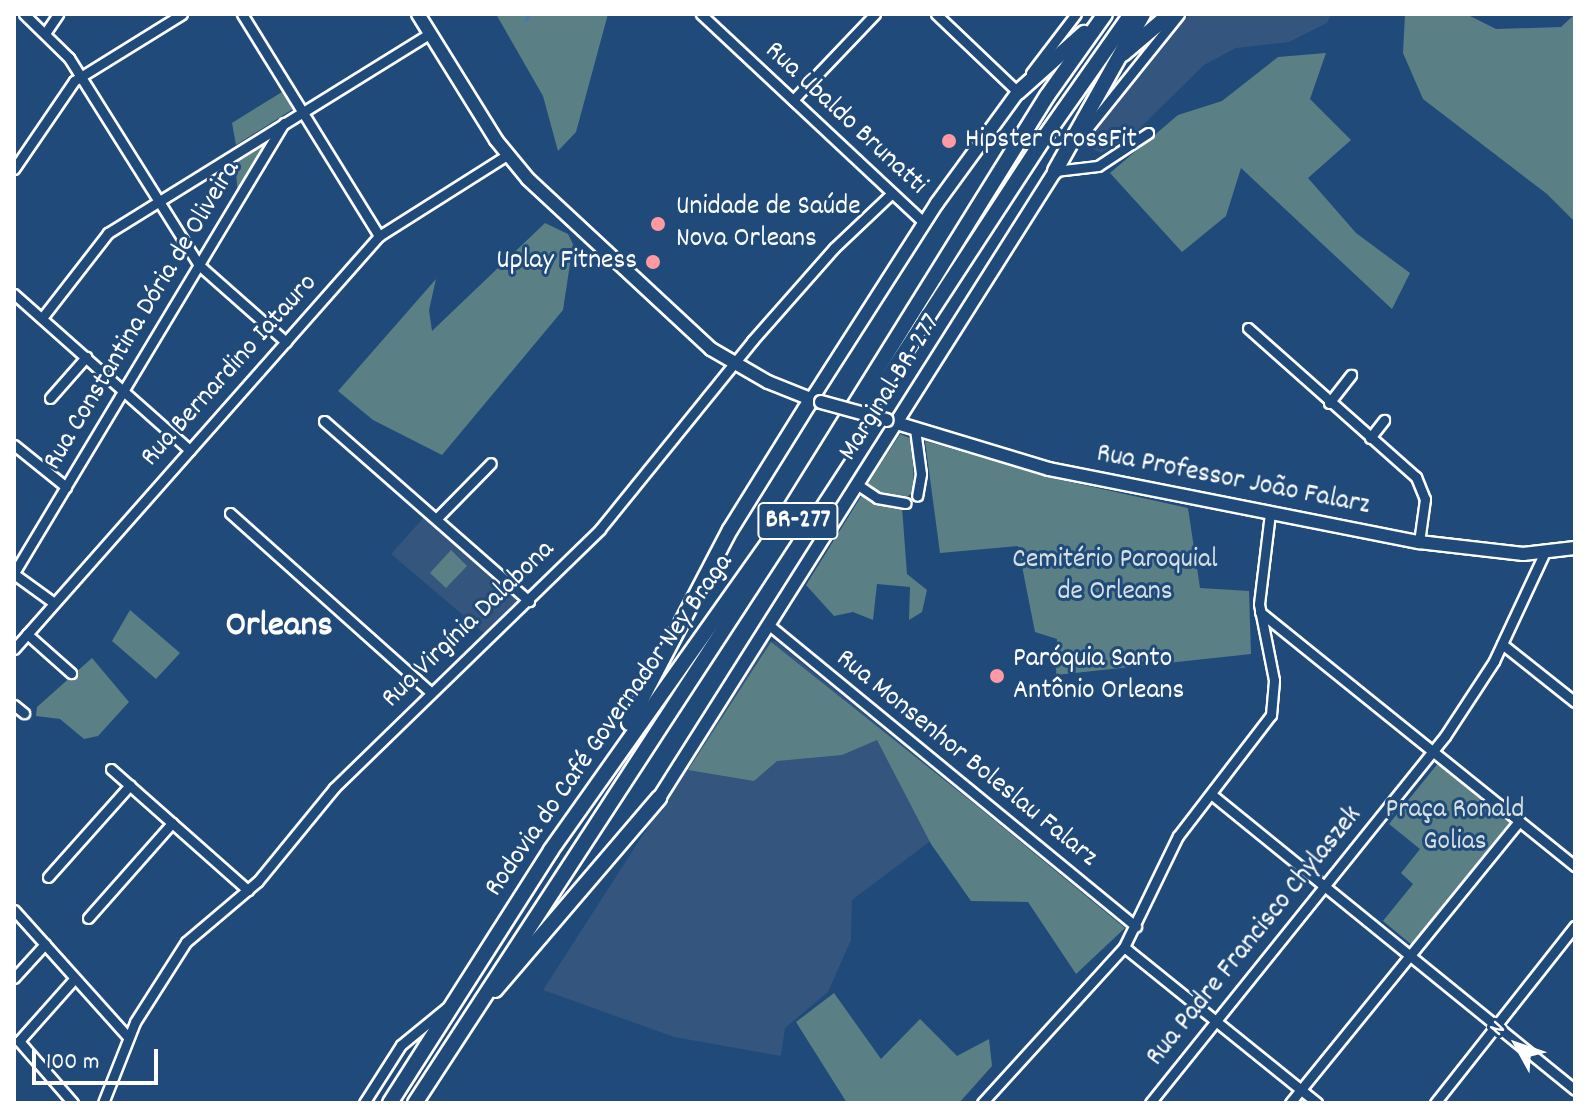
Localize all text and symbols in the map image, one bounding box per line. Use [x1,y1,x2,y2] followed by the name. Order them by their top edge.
[757,35,933,203] street label: Rua Ubaldo Brunatti
[965,124,1137,158] place label: Hipster CrossFit
[940,132,958,150] marker: Hipster CrossFit
[37,155,249,477] street label: Rua Constantina Dória de Oliveira
[676,191,861,257] place label: Unidade de Saúde Nova Orleans
[647,213,669,235] marker: Unidade de Saúde Nova Orleans
[496,245,637,279] place label: Uplay Fitness
[644,253,662,271] marker: Uplay Fitness
[135,268,325,474] street label: Rua Bernardino Iatauro
[833,308,949,468] street label: Marginal BR-277
[1093,438,1373,524] street label: Rua Professor João Falarz
[756,499,840,543] road number: BR-277
[376,534,562,716] street label: Rua Virgínia Dalabona
[1012,544,1218,610] park label: Cemitério Paroquial de Orleans
[478,548,742,904] street label: Rodovia do Café Governador Ney Braga
[225,606,333,650] district label: Orleans
[828,643,1104,875] street label: Rua Monsenhor Boleslau Falarz
[1013,643,1184,709] place label: Paróquia Santo Antônio Orleans
[988,667,1006,685] marker: Paróquia Santo Antônio Orleans
[1386,794,1524,860] park label: Praça Ronald Golias
[1140,800,1370,1074] street label: Rua Padre Francisco Chylaszek
[1477,1005,1557,1085] north arrow
[1483,1015,1514,1043] text: N
[36,1033,162,1083] scale bar
[46,1046,99,1080] text: 100 m

